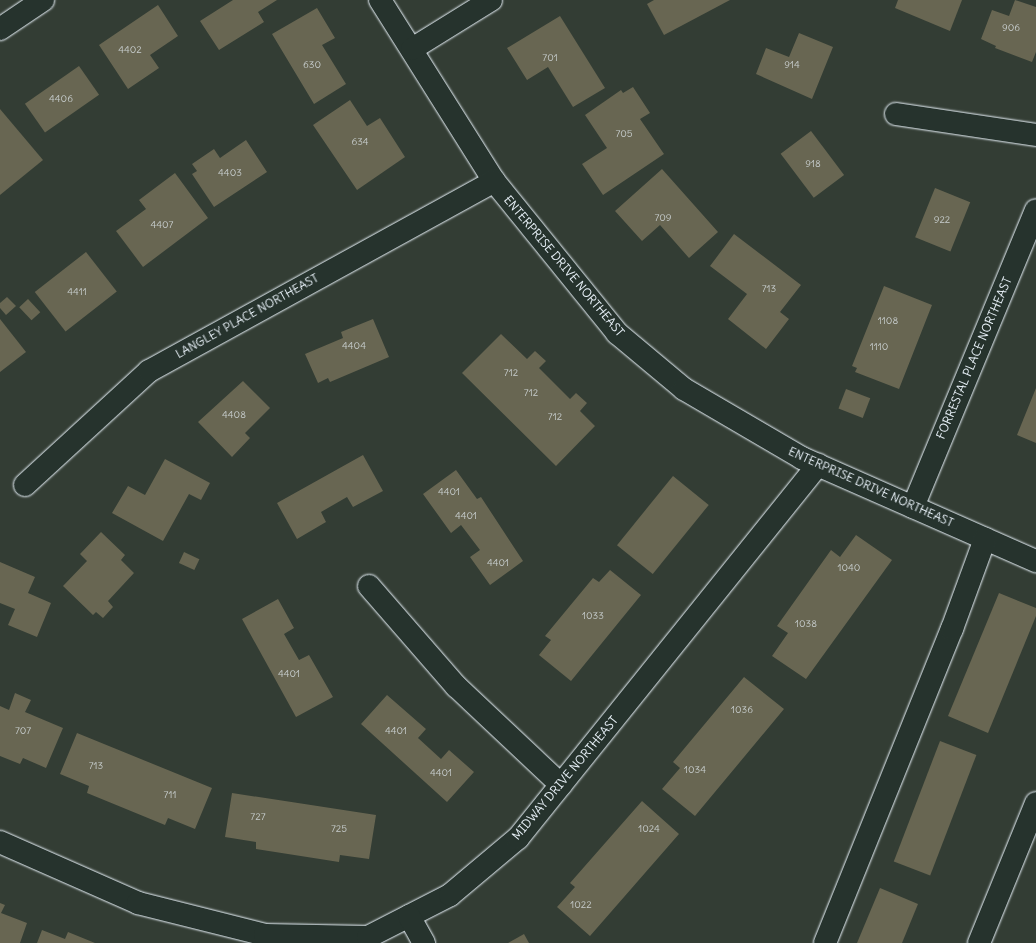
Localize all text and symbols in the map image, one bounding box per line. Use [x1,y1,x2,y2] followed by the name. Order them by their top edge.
[1002,22,1020,34] house number: 906
[118,44,142,56] house number: 4402
[542,52,558,64] house number: 701
[303,59,321,71] house number: 630
[784,59,800,71] house number: 914
[49,93,73,105] house number: 4406
[615,128,633,140] house number: 705
[351,136,369,148] house number: 634
[805,158,821,170] house number: 918
[218,167,242,179] house number: 4403
[501,193,627,339] street label: ENTERPRISE DRIVE NORTHEAST
[654,212,672,224] house number: 709
[934,214,950,226] house number: 922
[151,219,173,231] house number: 4407
[173,271,321,361] street label: LANGLEY PLACE NORTHEAST
[933,275,1015,441] street label: FORRESTAL PLACE NORTHEAST
[762,283,776,295] house number: 713
[67,286,87,298] house number: 4411
[878,315,898,327] house number: 1108
[342,340,366,352] house number: 4404
[870,341,888,353] house number: 1110
[504,367,518,379] house number: 712
[524,387,538,399] house number: 712
[222,409,246,421] house number: 4408
[548,411,562,423] house number: 712
[786,444,956,530] street label: ENTERPRISE DRIVE NORTHEAST
[438,486,460,498] house number: 4401
[455,510,477,522] house number: 4401
[487,557,509,569] house number: 4401
[838,562,860,574] house number: 1040
[582,610,604,622] house number: 1033
[795,618,817,630] house number: 1038
[278,668,300,680] house number: 4401
[731,704,753,716] house number: 1036
[509,713,621,843] street label: MIDWAY DRIVE NORTHEAST
[15,725,31,737] house number: 707
[385,725,407,737] house number: 4401
[89,760,103,772] house number: 713
[684,764,706,776] house number: 1034
[430,767,452,779] house number: 4401
[164,789,176,801] house number: 711
[250,811,266,823] house number: 727
[331,823,347,835] house number: 725
[638,823,660,835] house number: 1024
[570,899,592,911] house number: 1022

